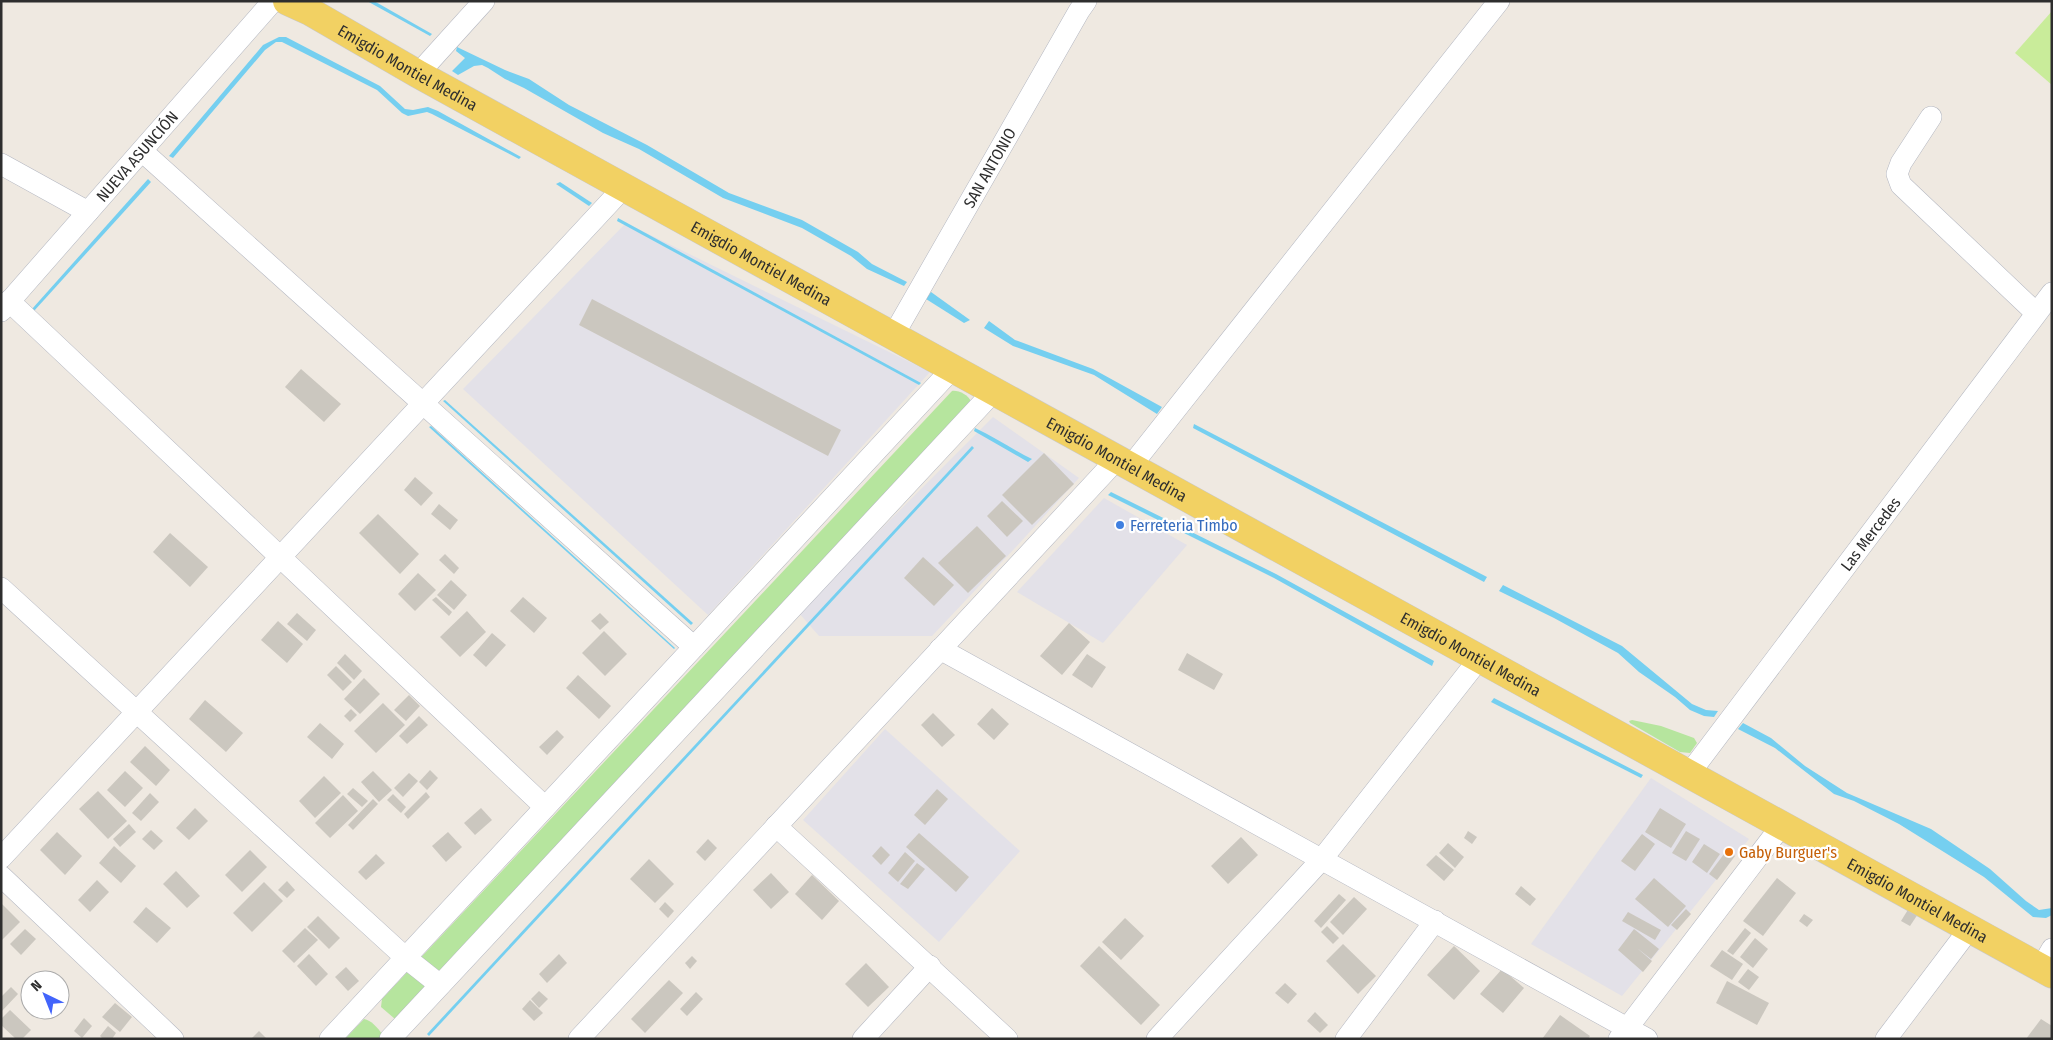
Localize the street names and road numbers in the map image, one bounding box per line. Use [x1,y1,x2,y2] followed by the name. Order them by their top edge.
[334,21,481,115] street label: Emigdio Montiel Medina
[92,107,182,206] street label: NUEVA ASUNCIÓN
[959,125,1020,211] street label: SAN ANTONIO
[688,217,835,310] street label: Emigdio Montiel Medina
[1043,413,1190,506] street label: Emigdio Montiel Medina
[1837,493,1905,575] street label: Las Mercedes
[1397,608,1544,701] street label: Emigdio Montiel Medina
[1844,854,1991,947] street label: Emigdio Montiel Medina

